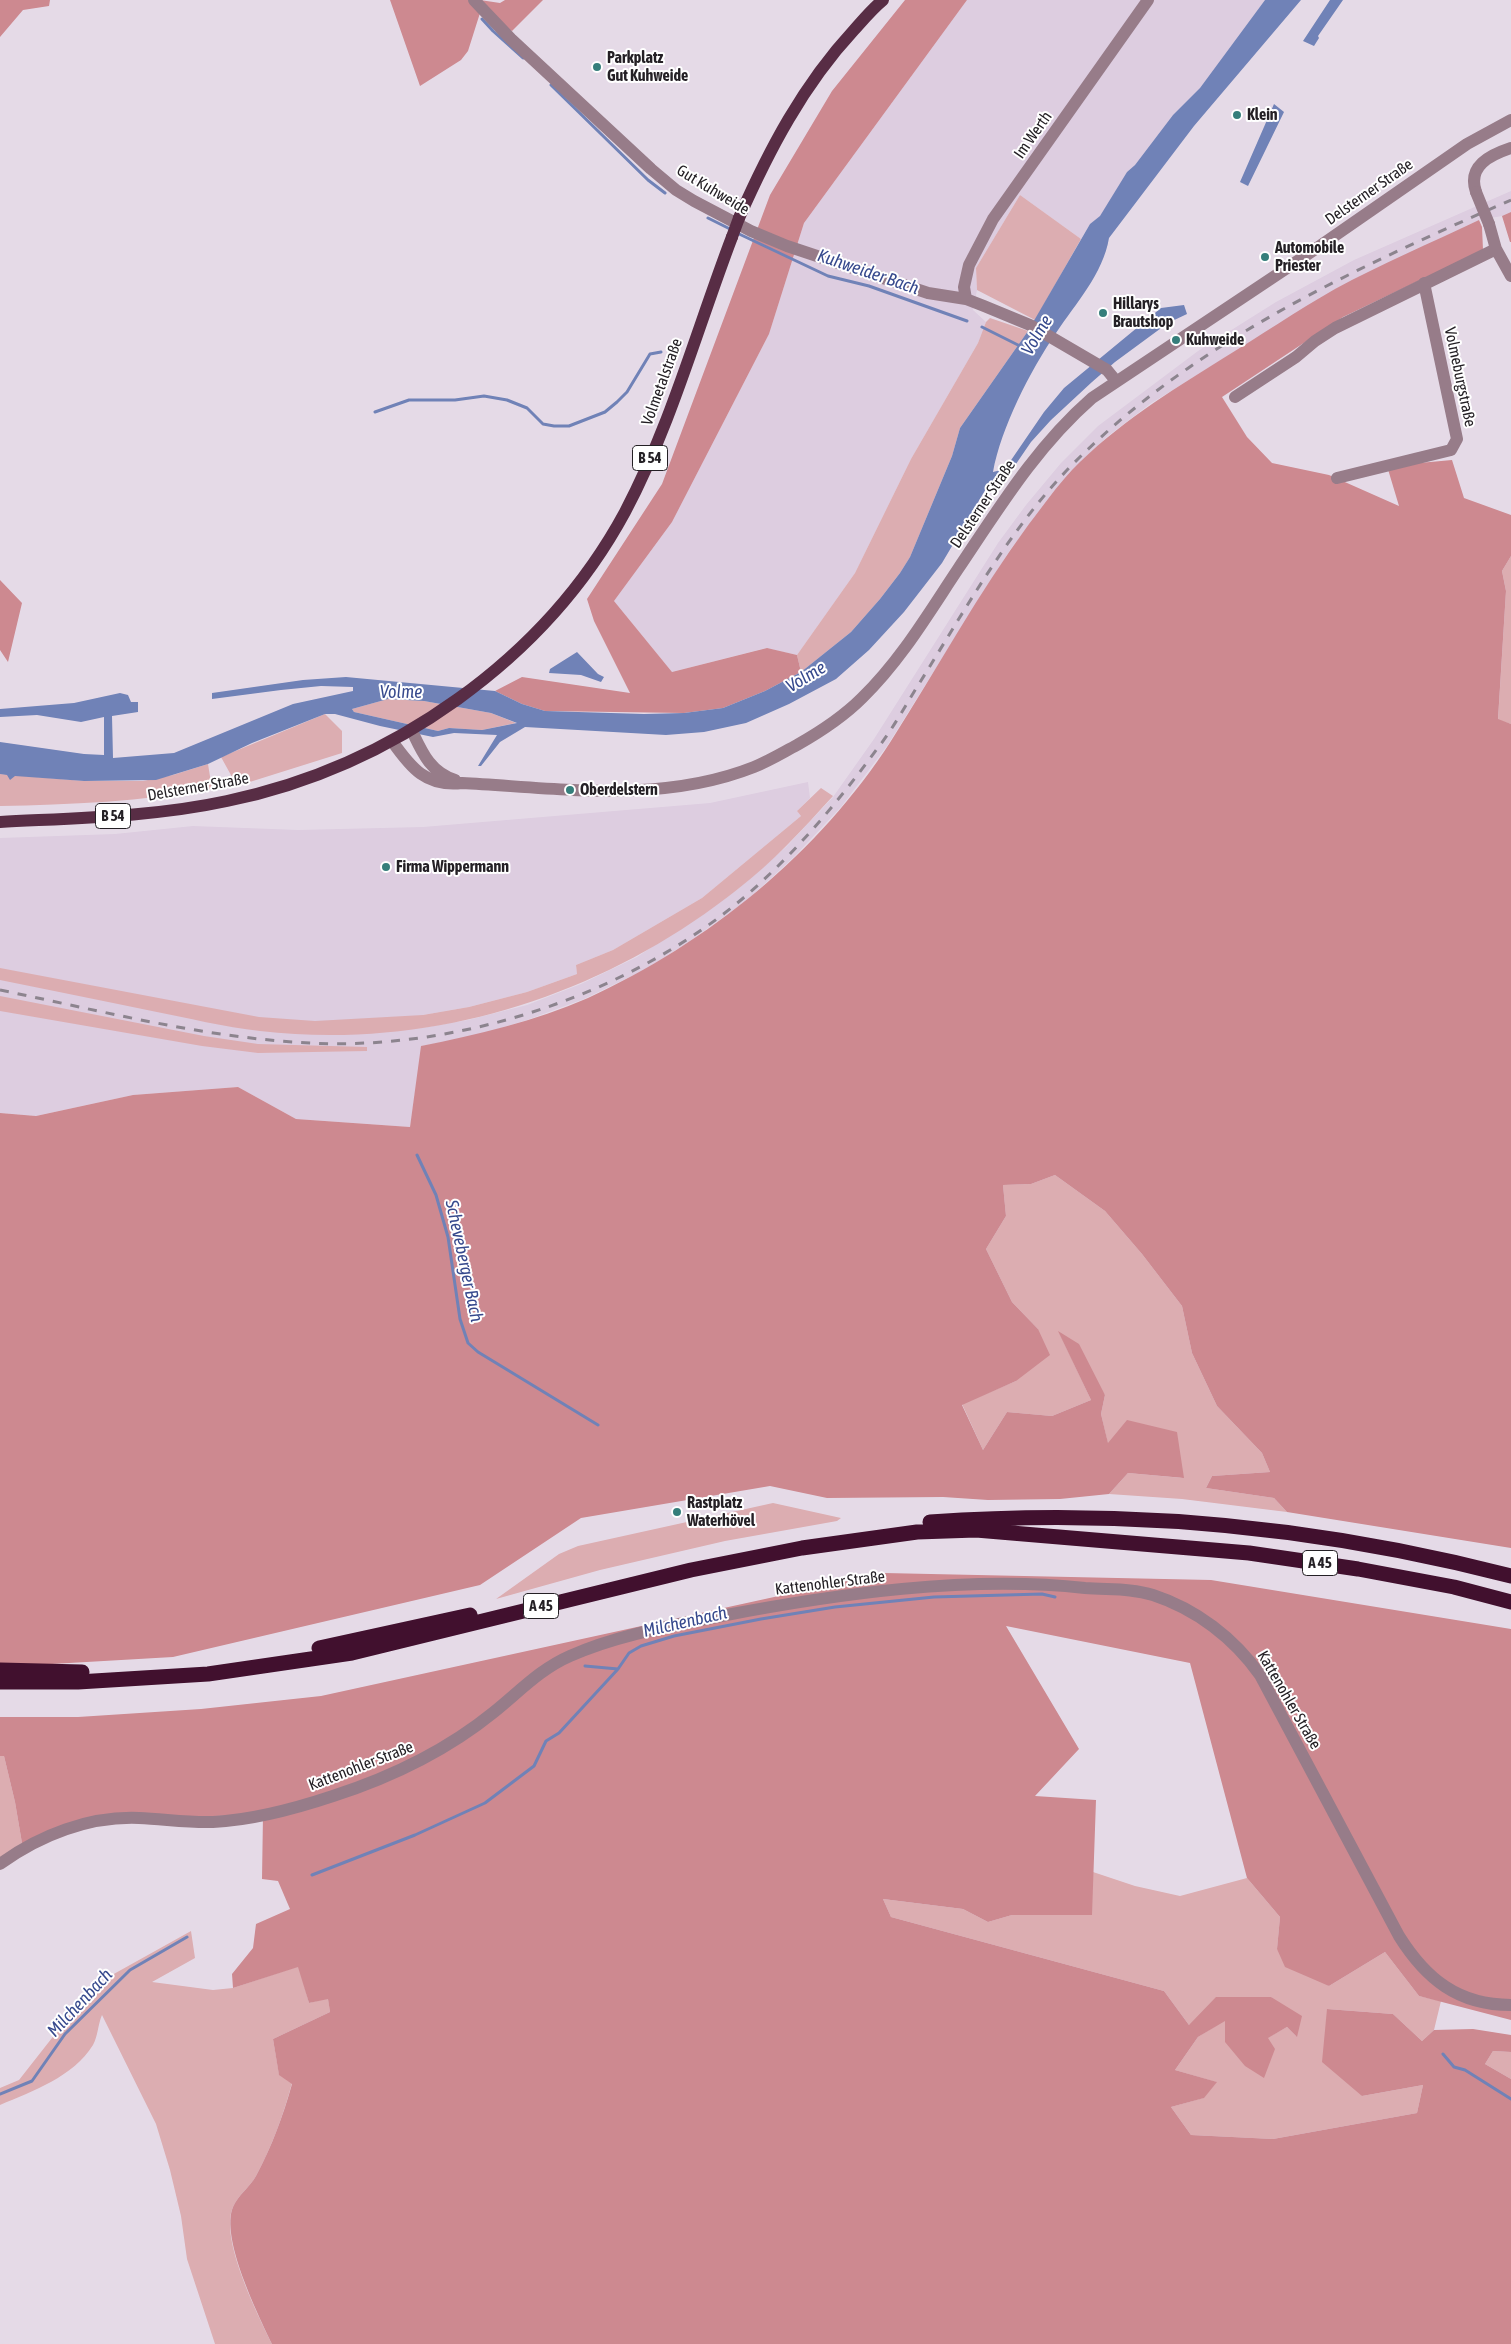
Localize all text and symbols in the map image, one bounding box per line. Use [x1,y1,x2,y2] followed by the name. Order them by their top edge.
[607,48,688,86] place label: Parkplatz Gut Kuhweide
[591,61,603,73] marker: Parkplatz Gut Kuhweide
[1247,105,1278,125] place label: Klein
[1010,108,1056,162] street label: Im Werth
[1231,109,1243,121] marker: Klein
[1322,155,1416,229] street label: Delsterner Straße
[673,161,753,219] street label: Gut Kuhweide
[1275,238,1344,276] place label: Automobile Priester
[815,245,921,299] water label: Kuhweider Bach
[1259,251,1271,263] marker: Automobile Priester
[1113,294,1173,332] place label: Hillarys Brautshop
[1097,307,1109,319] marker: Hillarys Brautshop
[1017,311,1057,359] water label: Volme
[1440,326,1480,428] street label: Volmeburgstraße
[1186,330,1244,350] place label: Kuhweide
[1170,334,1182,346] marker: Kuhweide
[637,336,687,428] street label: Volmetalstraße
[632,446,668,470] road number: B 54
[946,456,1020,552] street label: Delsterner Straße
[782,657,830,697] water label: Volme
[380,681,422,703] water label: Volme
[146,769,250,805] street label: Delsterner Straße
[580,780,658,800] place label: Oberdelstern
[564,784,576,796] marker: Oberdelstern
[96,804,130,828] road number: B 54
[396,857,509,877] place label: Firma Wippermann
[380,861,392,873] marker: Firma Wippermann
[441,1198,487,1324] water label: Scheveberger Bach
[687,1493,755,1531] place label: Rastplatz Waterhövel
[671,1506,683,1518] marker: Rastplatz Waterhövel
[1302,1550,1338,1576] road number: A 45
[774,1567,886,1599] street label: Kattenohler Straße
[524,1594,558,1618] road number: A 45
[641,1602,729,1642] water label: Milchenbach
[1253,1647,1325,1753] street label: Kattenohler Straße
[306,1737,416,1795] street label: Kattenohler Straße
[43,1964,117,2042] water label: Milchenbach

